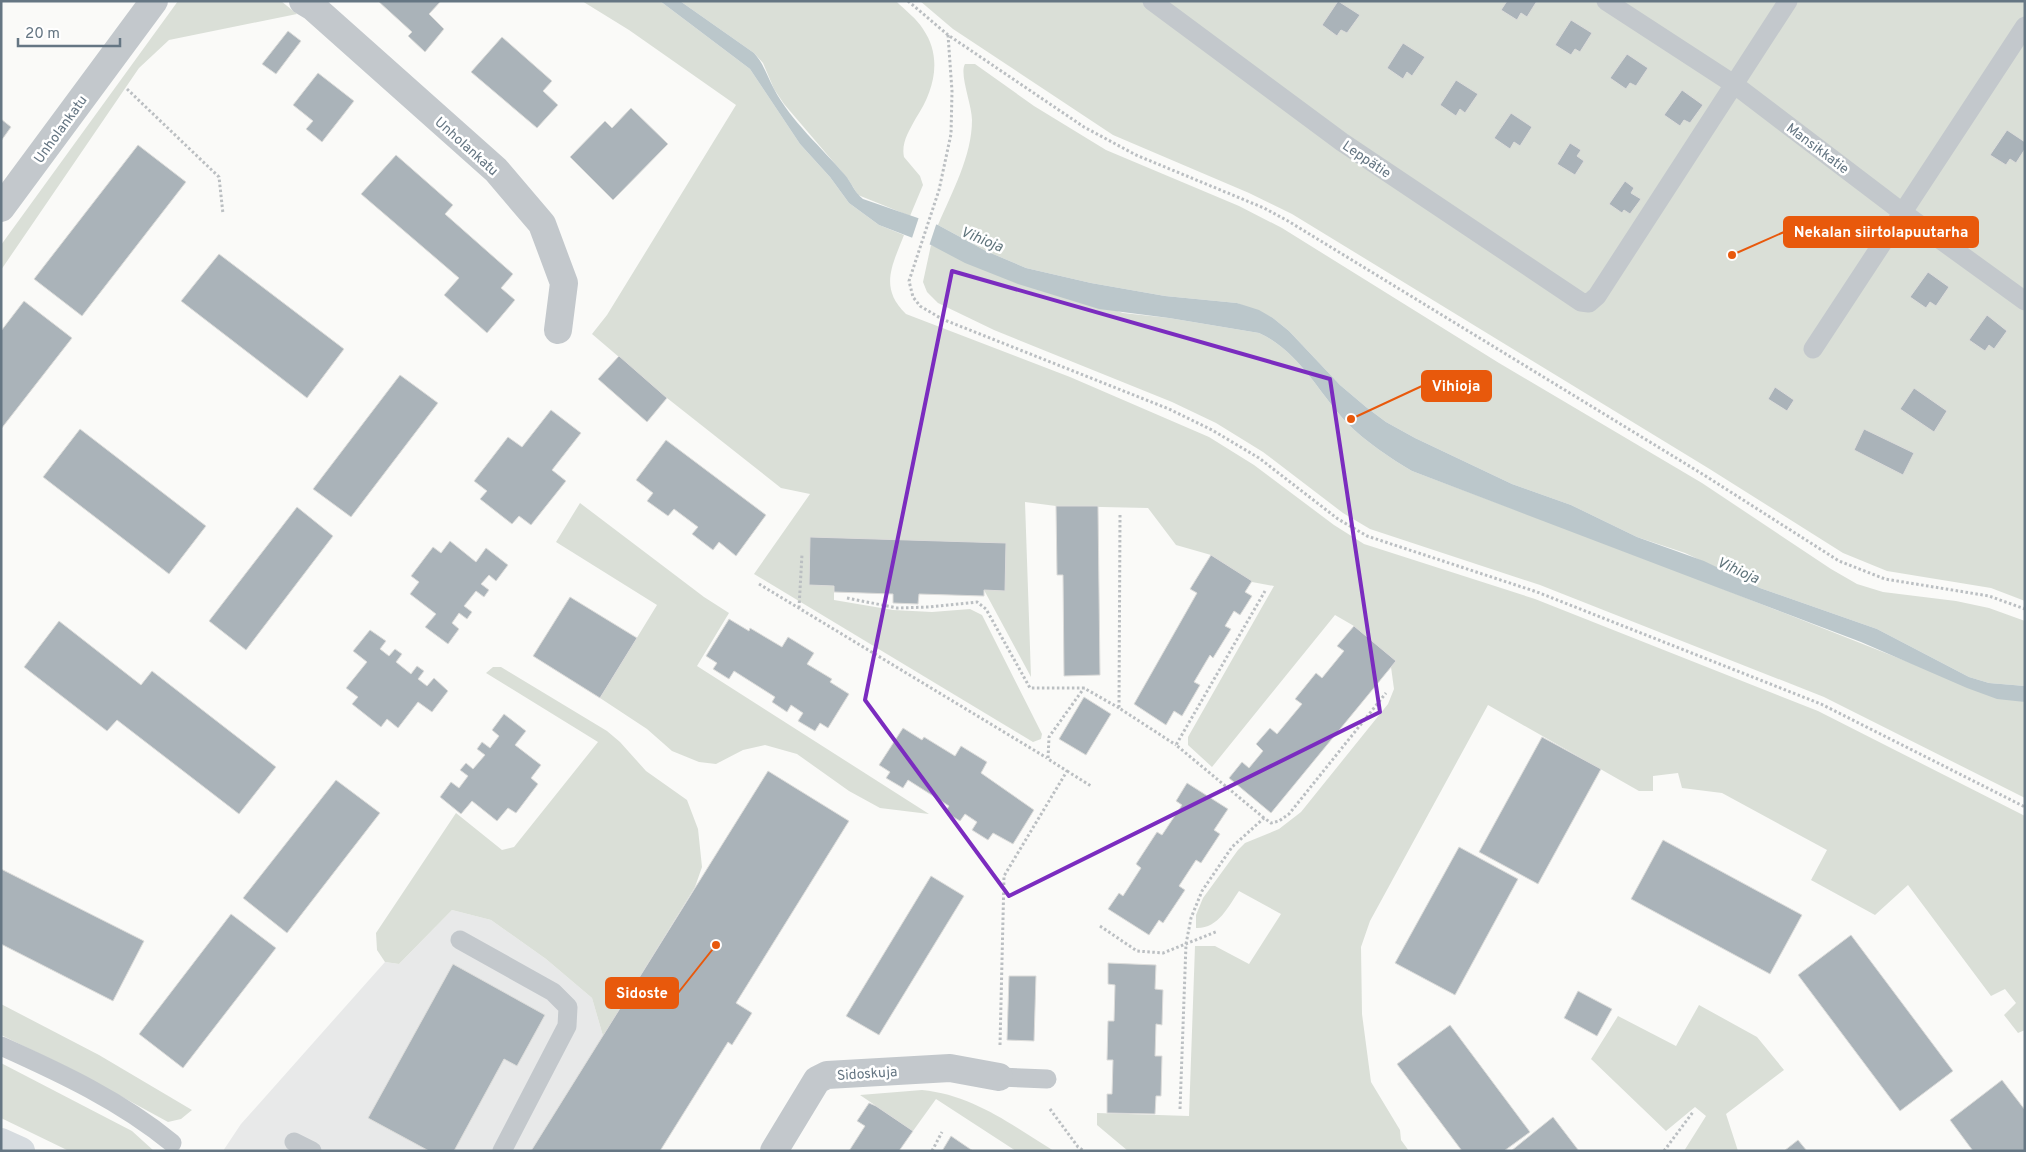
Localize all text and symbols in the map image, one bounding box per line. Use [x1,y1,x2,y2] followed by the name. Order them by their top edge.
[18,15,120,47] scale bar
[25,25,60,44] text: 20 m
[31,93,91,167] street label: Unholankatu
[431,114,501,180] street label: Unholankatu
[1782,120,1852,178] street label: Mansikkatie
[1339,138,1394,183] street label: Leppätie
[1784,217,1978,247] callout: Nekalan siirtolapuutarha
[957,223,1006,258] water label: Vihioja
[1794,224,1968,243] text: Nekalan siirtolapuutarha
[1422,371,1491,401] callout: Vihioja
[1432,378,1480,397] text: Vihioja
[1713,554,1762,589] water label: Vihioja
[606,978,678,1008] callout: Sidoste
[616,985,668,1004] text: Sidoste
[836,1064,898,1085] street label: Sidoskuja

